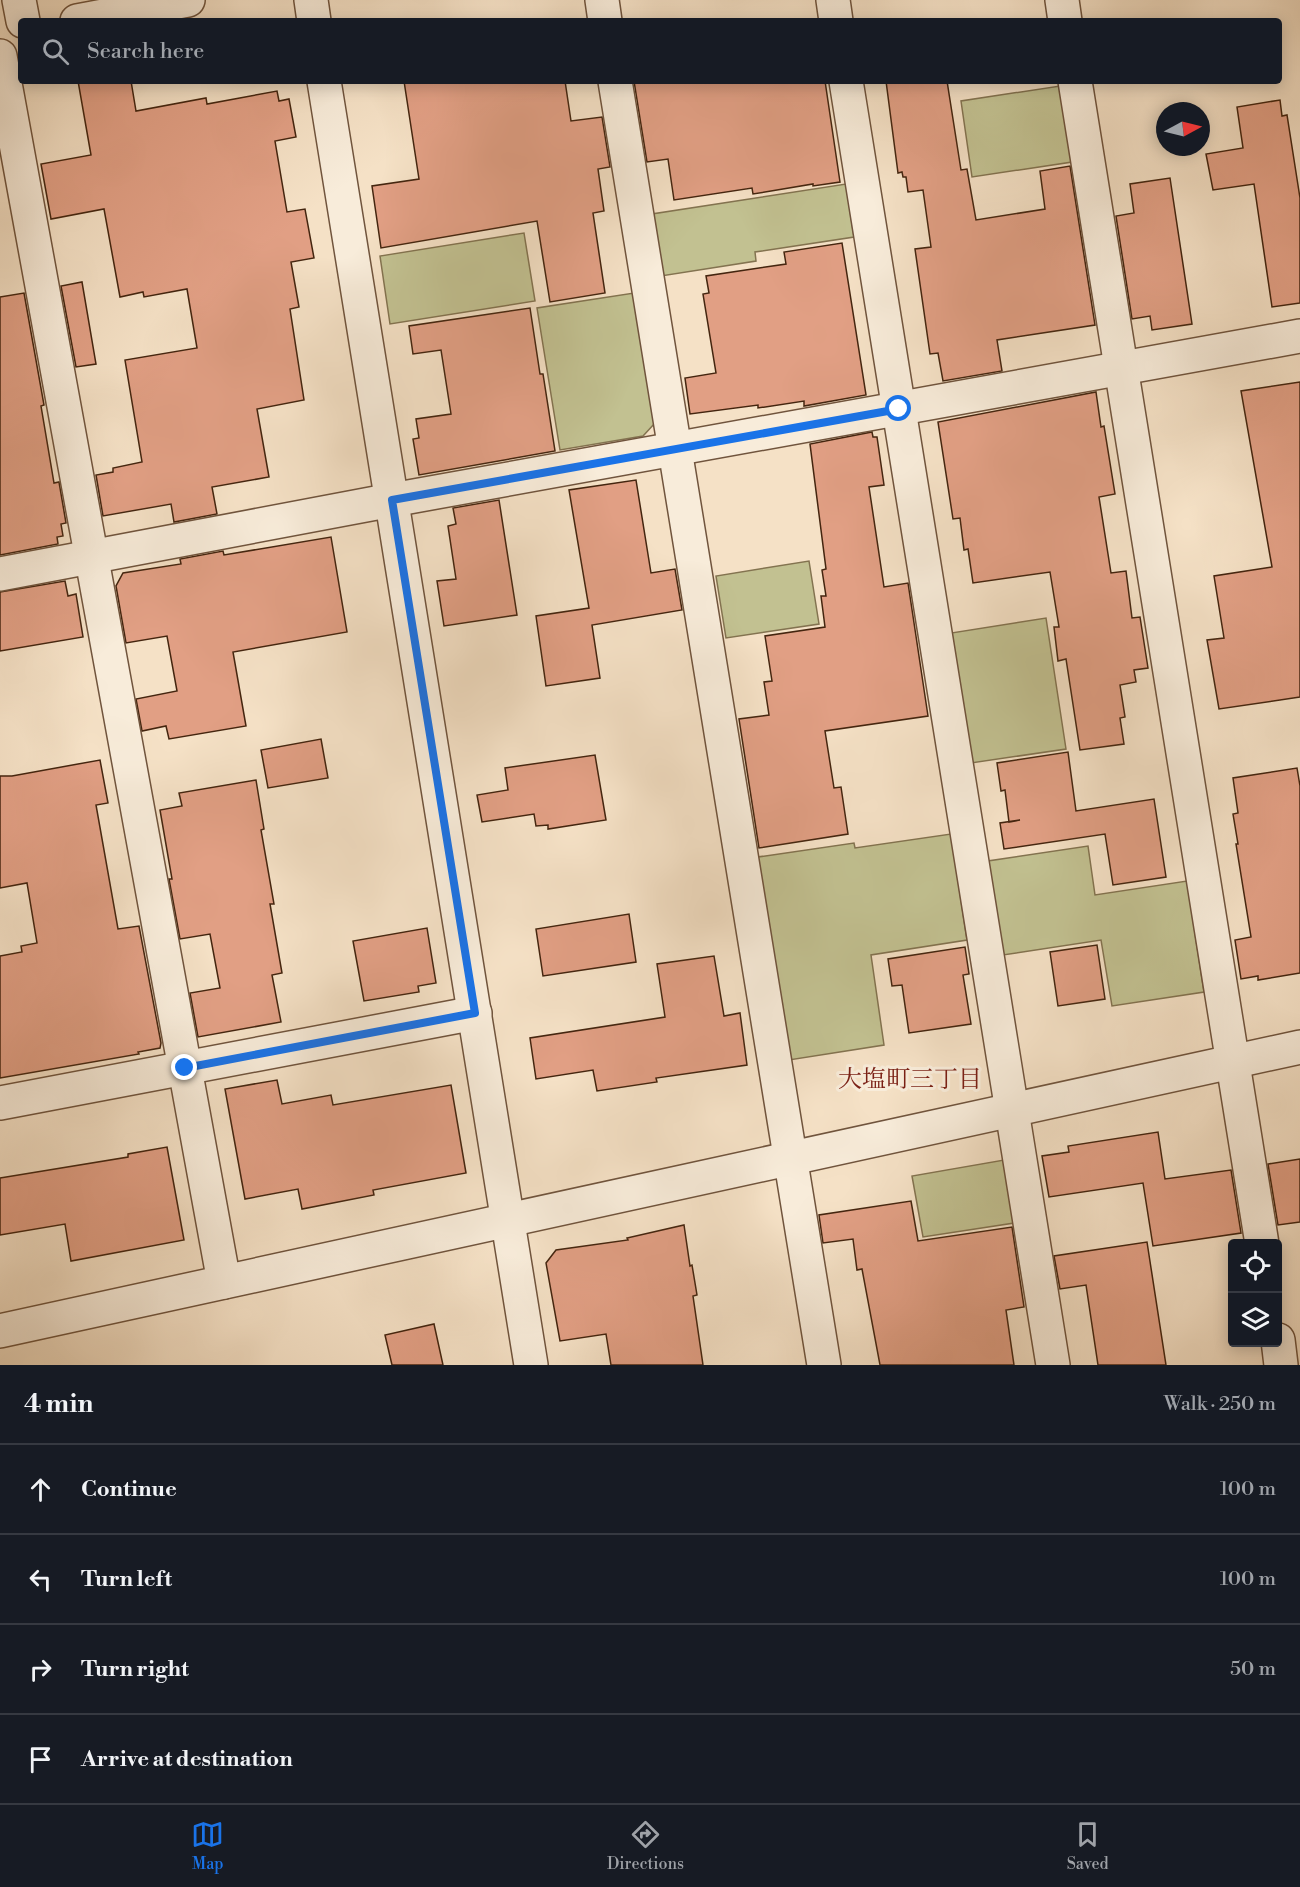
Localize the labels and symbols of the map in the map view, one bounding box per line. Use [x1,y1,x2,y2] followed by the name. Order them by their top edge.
[1156,102,1210,156] north arrow
[885,395,911,421] route start
[171,1054,197,1080] route end
[838,1065,982,1095] district label: 大塩町三丁目

